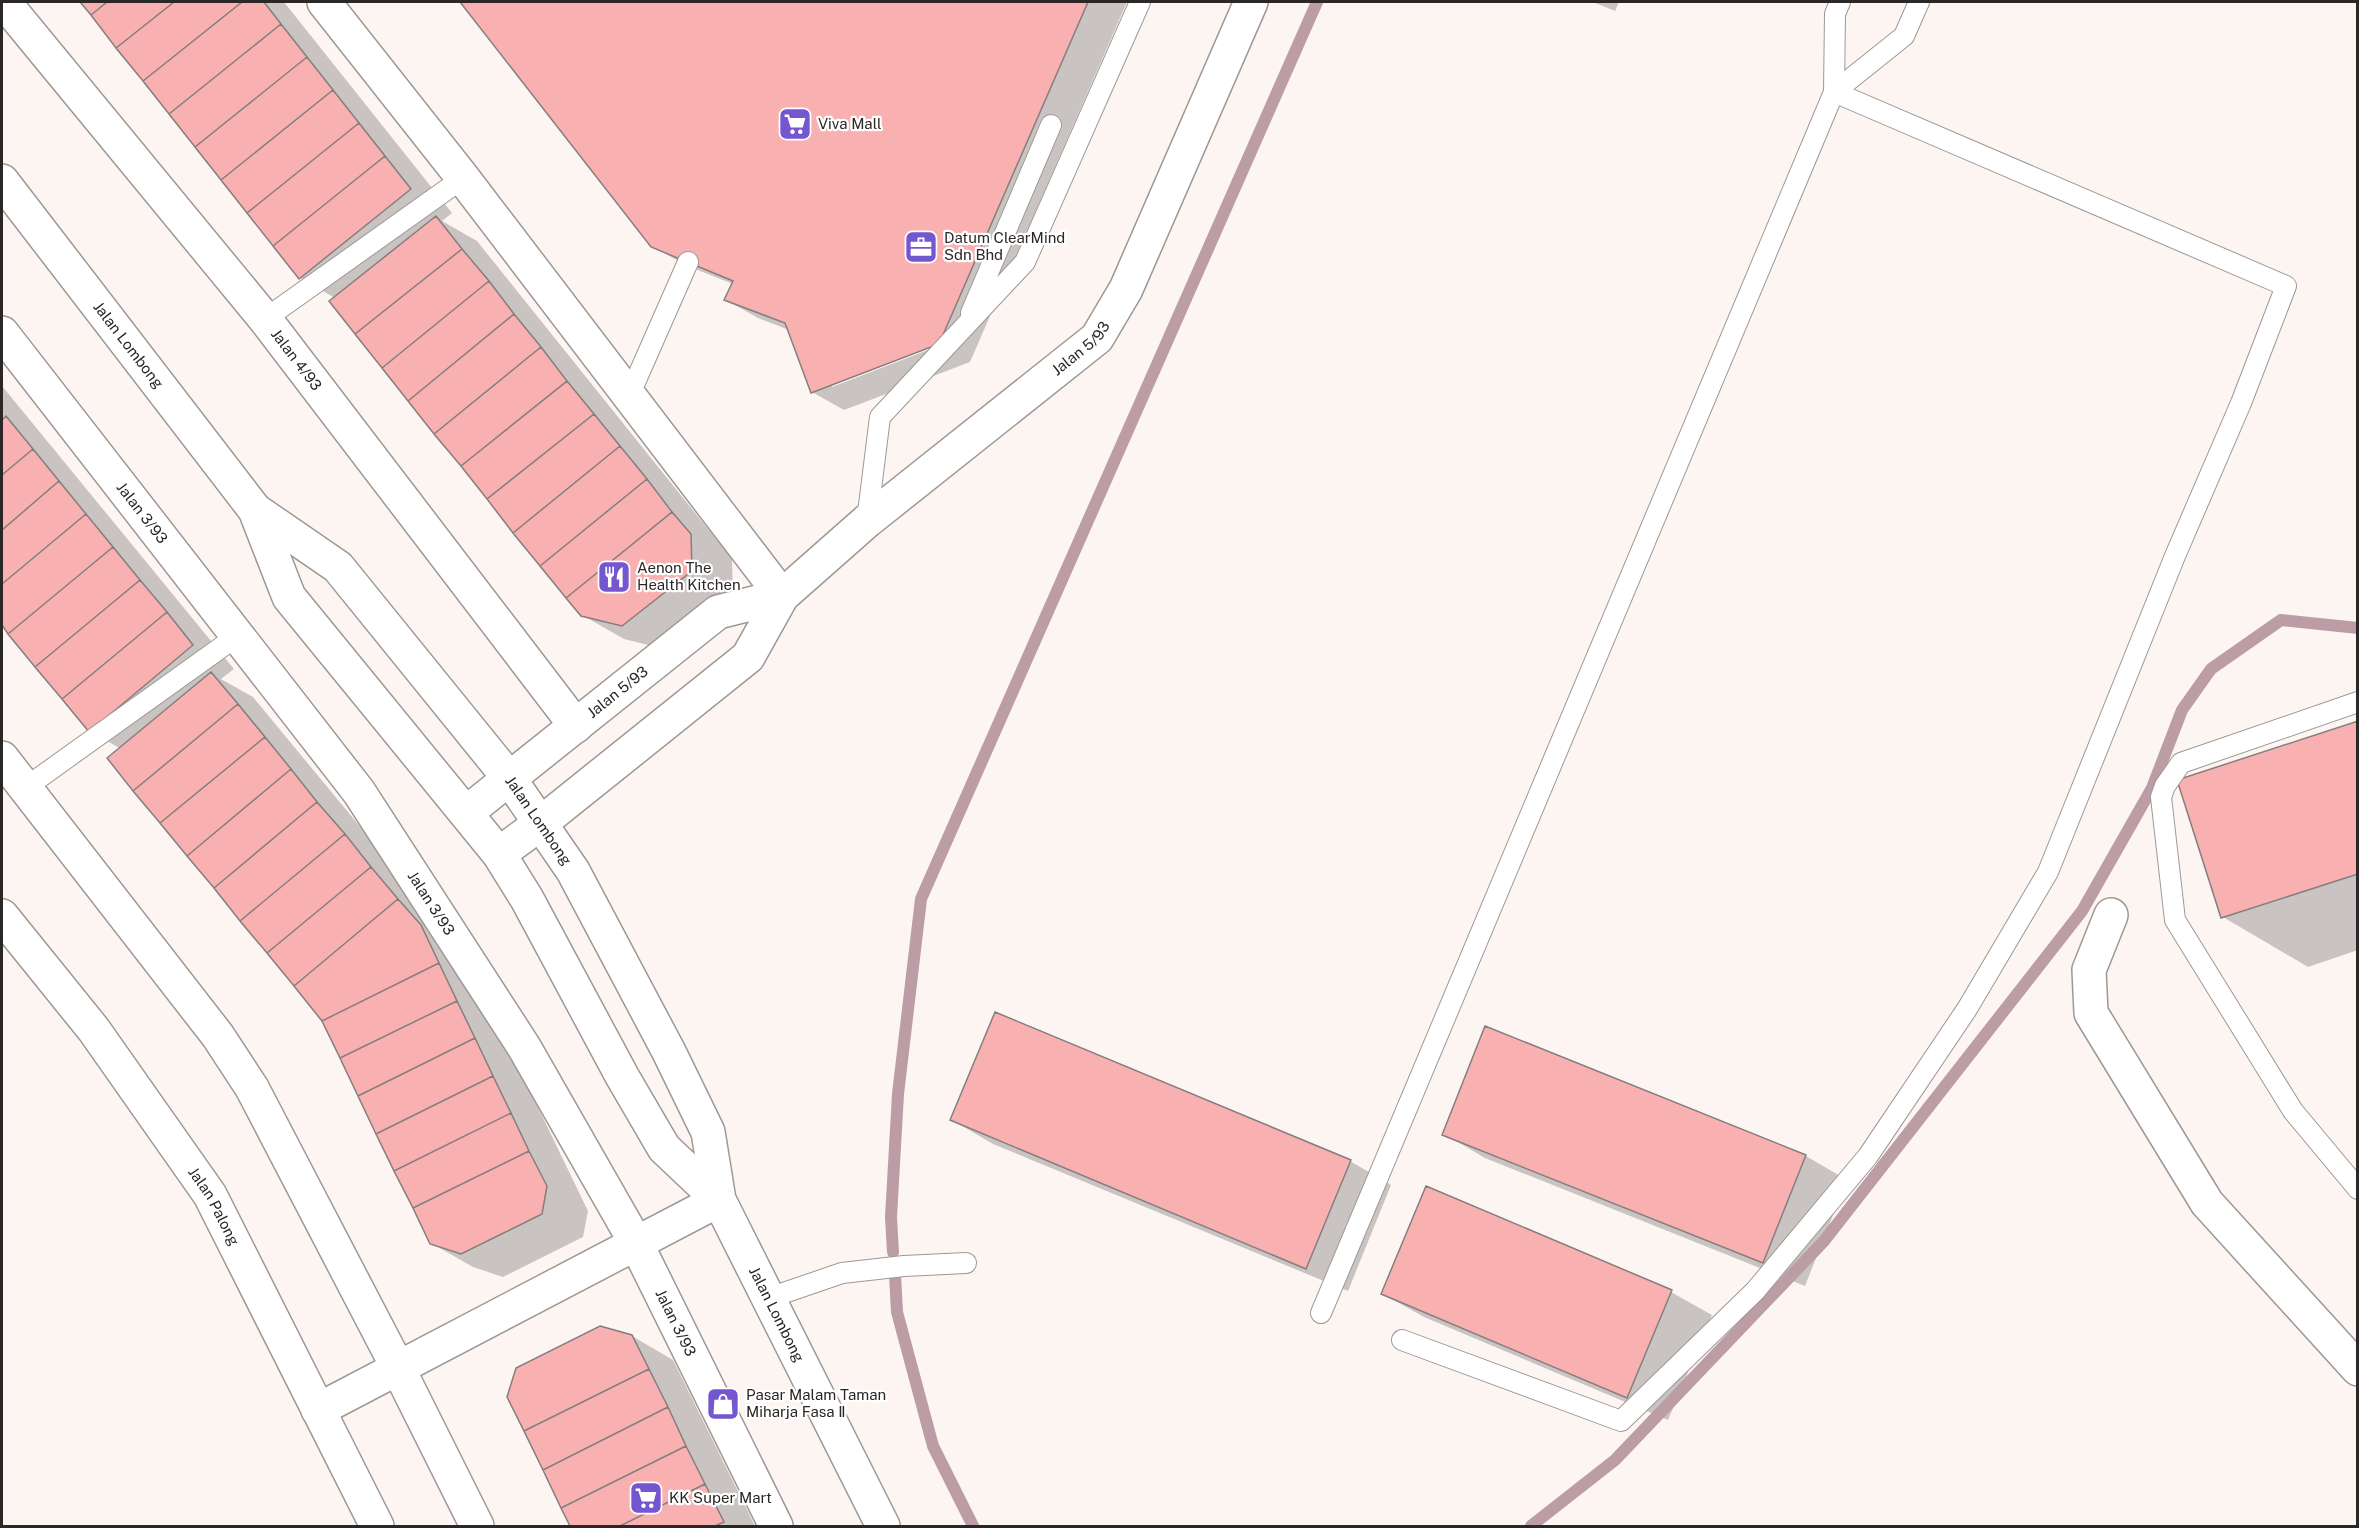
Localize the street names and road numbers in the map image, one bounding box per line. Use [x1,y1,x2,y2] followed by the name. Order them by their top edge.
[90,298,167,391] street label: Jalan Lombong
[1048,318,1113,379] street label: Jalan 5/93
[268,325,325,394] street label: Jalan 4/93
[113,479,171,547] street label: Jalan 3/93
[584,662,651,721] street label: Jalan 5/93
[502,772,575,868] street label: Jalan Lombong
[405,868,458,938] street label: Jalan 3/93
[185,1164,243,1248] street label: Jalan Palong
[746,1264,808,1365] street label: Jalan Lombong
[652,1286,700,1359] street label: Jalan 3/93

